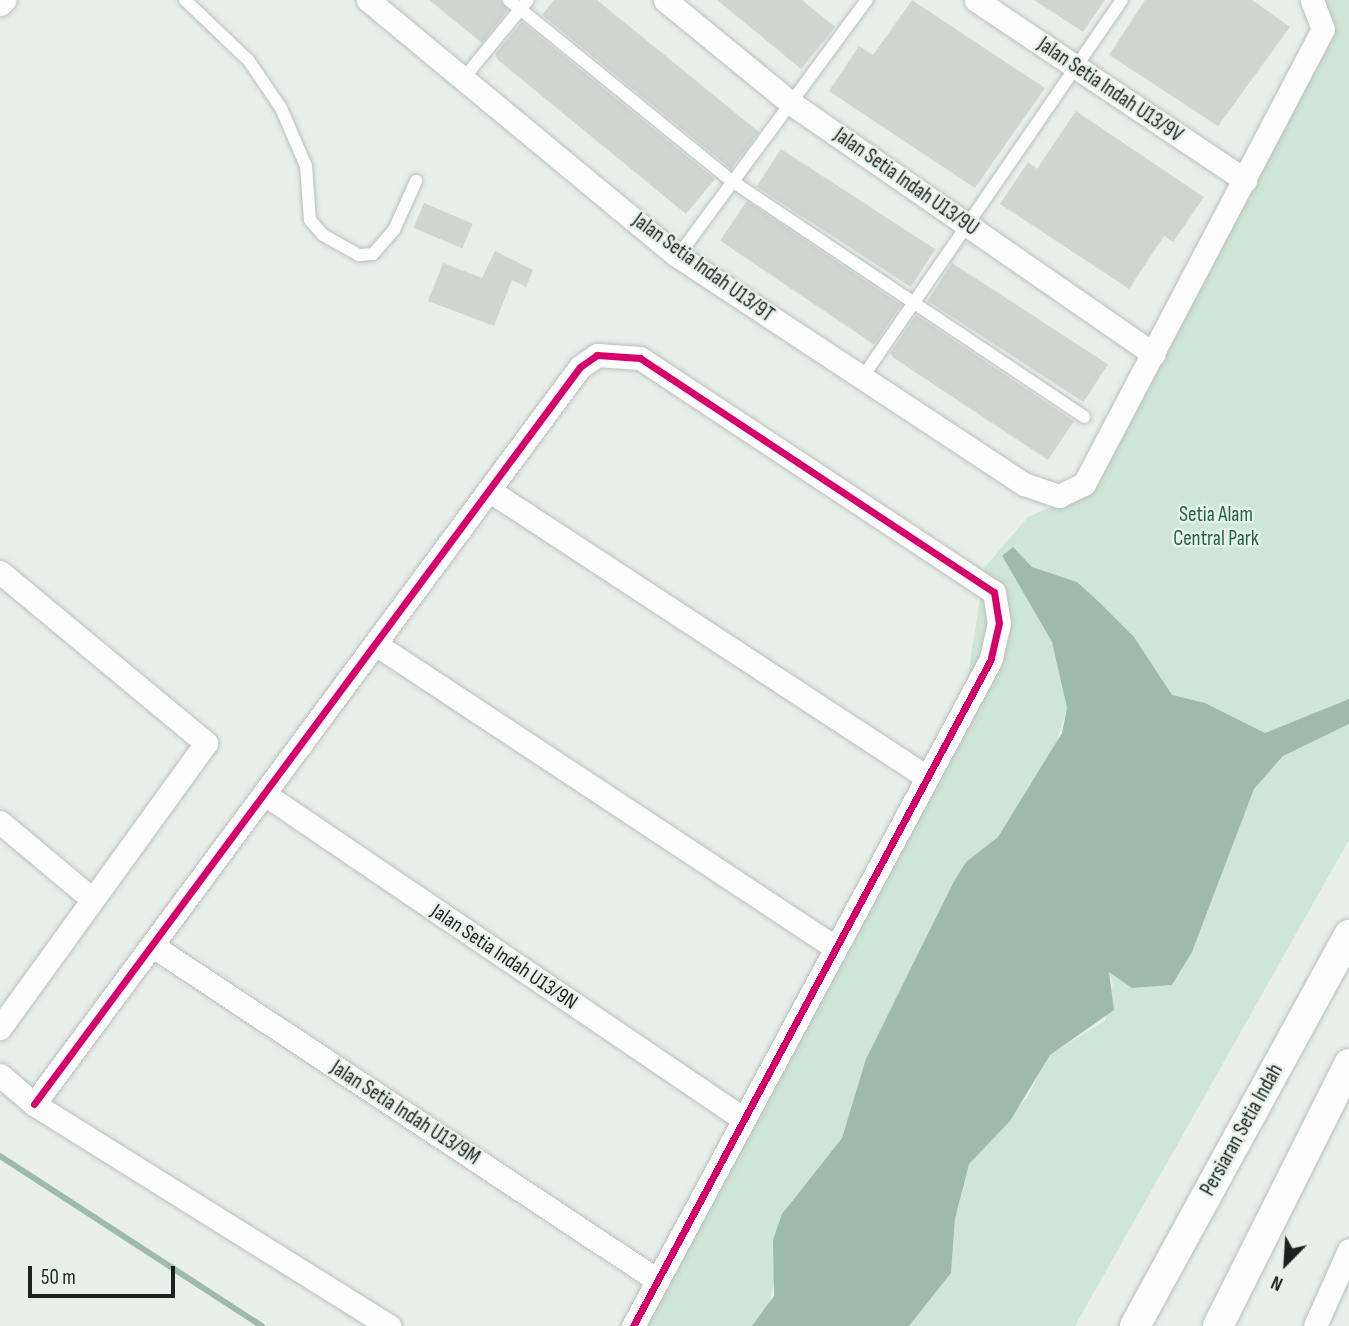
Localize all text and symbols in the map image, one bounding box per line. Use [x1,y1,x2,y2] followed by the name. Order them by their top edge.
[1033,32,1187,148] street label: Jalan Setia Indah U13/9V
[829,123,983,241] street label: Jalan Setia Indah U13/9U
[627,208,779,328] street label: Jalan Setia Indah U13/9T
[1173,502,1259,552] park label: Setia Alam Central Park
[426,899,582,1015] street label: Jalan Setia Indah U13/9N
[326,1055,484,1171] street label: Jalan Setia Indah U13/9M
[1195,1060,1289,1200] street label: Persiaran Setia Indah
[1251,1228,1321,1298] north arrow
[32,1252,178,1296] scale bar
[41,1265,76,1290] text: 50 m
[1268,1270,1287,1295] text: N

